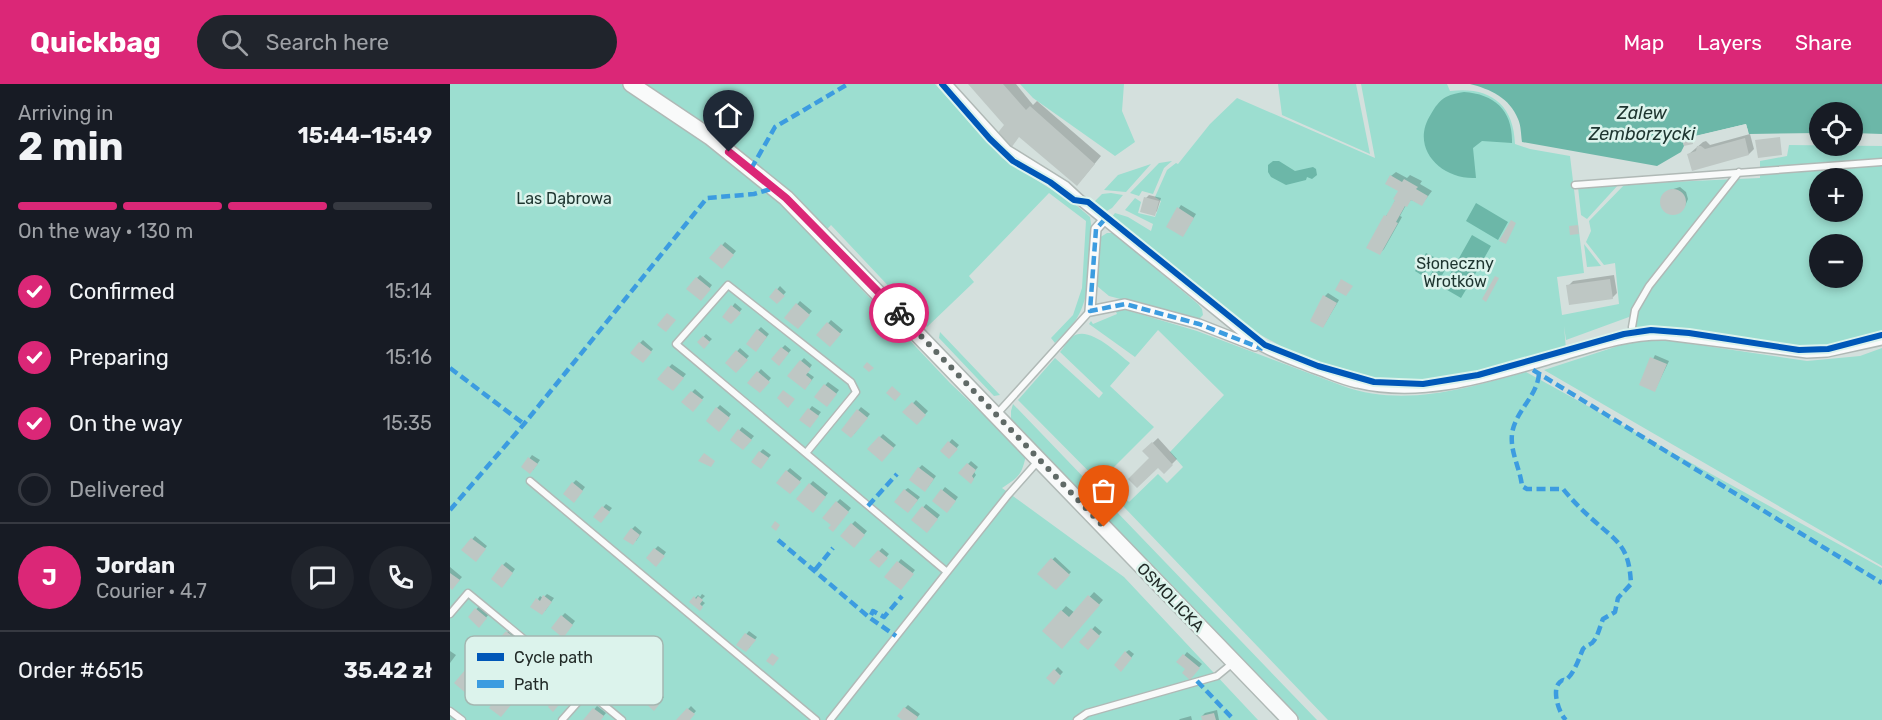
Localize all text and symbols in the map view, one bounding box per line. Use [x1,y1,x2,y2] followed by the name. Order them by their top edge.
[197,15,617,69] search box
[30,26,161,59] text: Quickbag
[218,26,251,59] icon: search
[266,29,389,56] text: Search here
[1623,30,1664,55] text: Map
[1697,30,1762,55] text: Layers
[1795,30,1852,55] text: Share
[703,90,754,152] pin
[712,99,745,132] icon: home
[18,101,113,125] text: Arriving in
[1588,102,1696,145] water label: Zalew Zemborzycki
[1809,102,1863,288] map controls
[1809,102,1863,156] button: locate
[298,122,432,149] text: 15:44–15:49
[18,124,124,170] text: 2 min
[1809,168,1863,222] button: +
[516,189,612,208] park label: Las Dąbrowa
[18,219,193,243] text: On the way · 130 m
[1809,234,1863,288] button: −
[1416,254,1494,291] park label: Słoneczny Wrotków
[18,275,51,308] icon: check
[69,278,175,305] text: Confirmed
[385,279,432,303] text: 15:14
[869,283,929,343] courier
[883,297,916,330] icon: bike
[18,341,51,374] icon: check
[69,344,169,371] text: Preparing
[386,345,432,369] text: 15:16
[18,407,51,440] icon: check
[69,410,183,437] text: On the way
[383,411,432,435] text: 15:35
[1078,465,1129,527] pin
[1087,474,1120,507] icon: bag
[69,476,165,503] text: Delivered
[291,546,354,609] button: chat
[369,546,432,609] button: phone
[96,552,175,579] text: Jordan
[1133,559,1208,636] street label: OSMOLICKA
[42,564,57,591] text: J
[96,579,207,603] text: Courier · 4.7
[465,636,663,705] legend
[514,648,593,667] text: Cycle path
[18,657,144,684] text: Order #6515
[344,657,432,684] text: 35.42 zł
[514,675,549,694] text: Path

